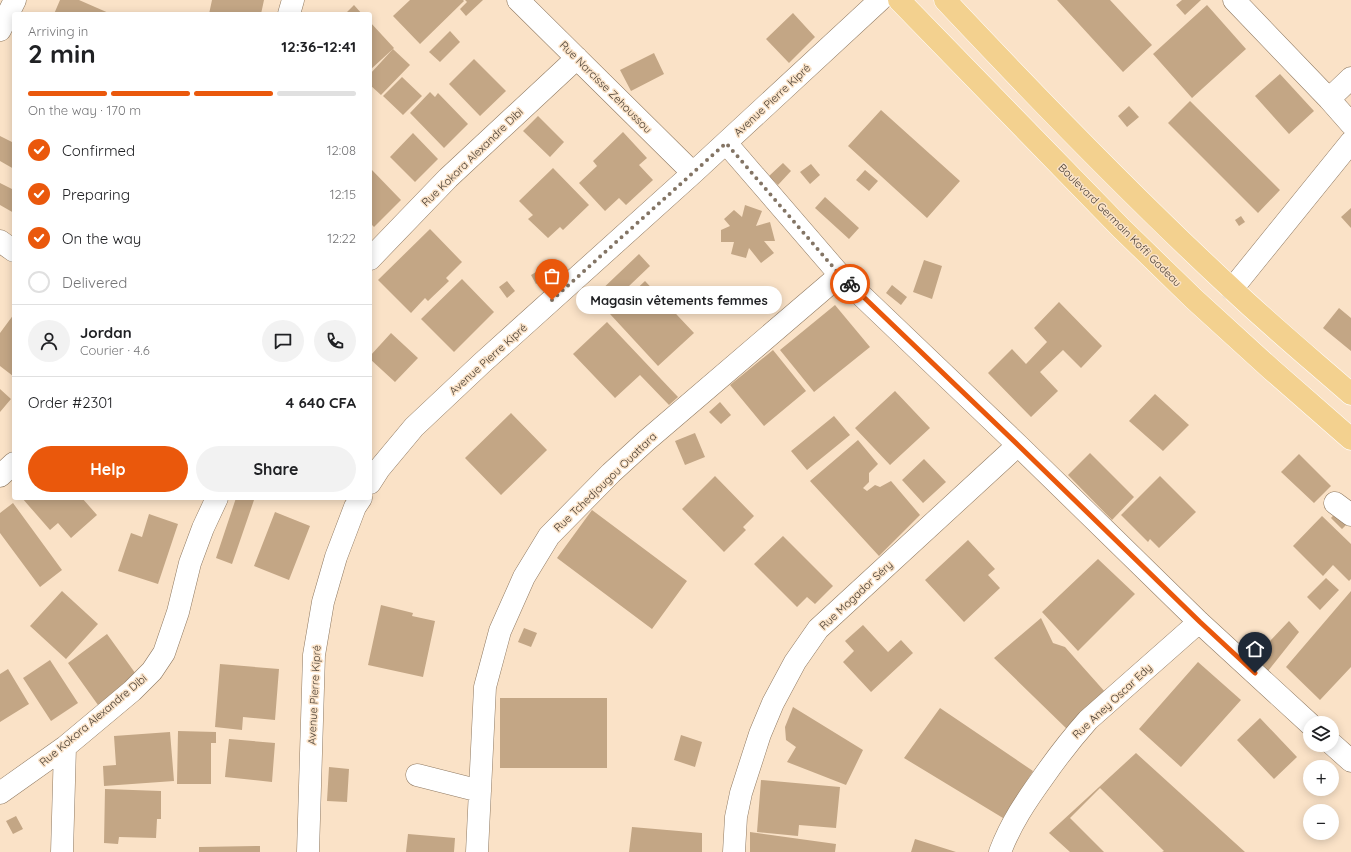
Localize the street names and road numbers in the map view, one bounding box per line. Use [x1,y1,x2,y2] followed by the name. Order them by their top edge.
[557,38,655,136] street label: Rue Narcisse Zehoussou
[731,61,813,139] street label: Avenue Pierre Kipré
[418,105,526,209] street label: Rue Kokora Alexandre Dibi
[1055,160,1185,290] street label: Boulevard Germain Koffi Gadeau
[446,320,530,398] street label: Avenue Pierre Kipré
[551,429,659,535] street label: Rue Tchedjougou Ouattara
[816,557,896,633] street label: Rue Mogador Séry
[304,645,324,745] street label: Avenue Pierre Kipré
[1069,660,1155,742] street label: Rue Aney Oscar Edy
[36,671,150,769] street label: Rue Kokora Alexandre Dibi

